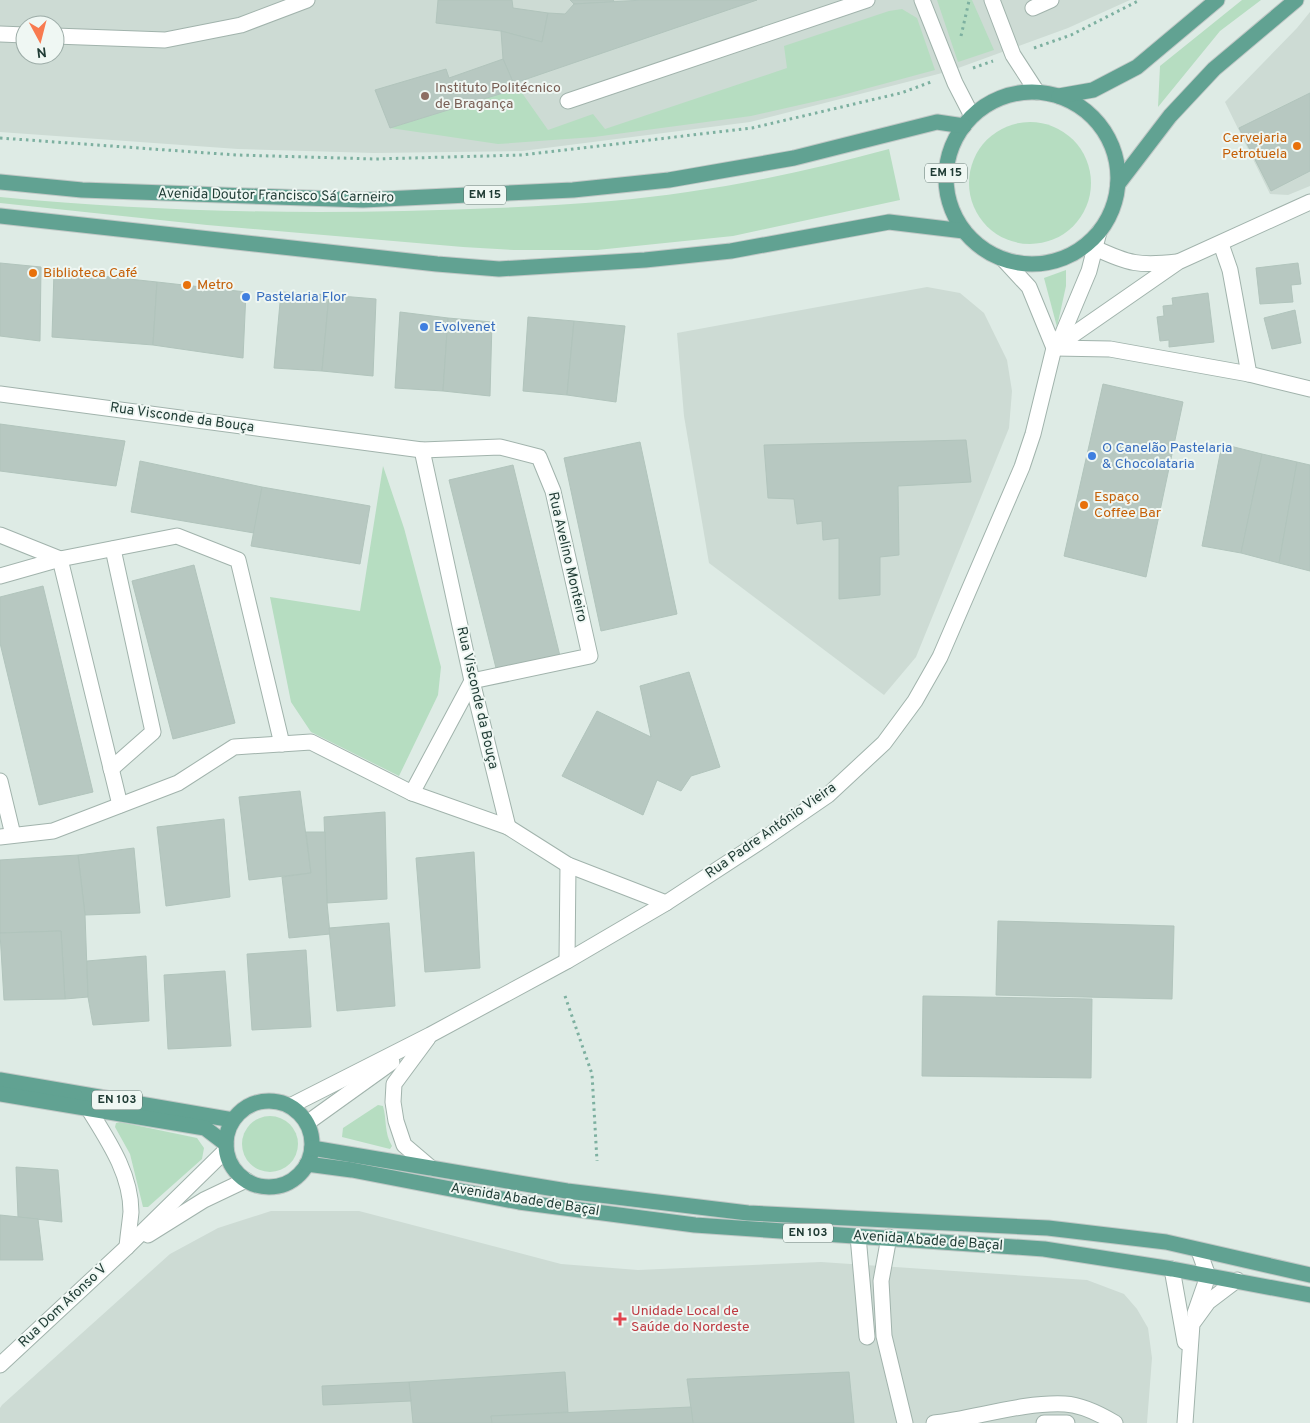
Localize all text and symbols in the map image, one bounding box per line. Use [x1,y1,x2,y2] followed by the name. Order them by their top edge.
[15,15,65,65] north arrow
[35,42,47,60] text: N
[435,80,561,113] place label: Instituto Politécnico de Bragança
[419,90,431,102] marker: Instituto Politécnico de Bragança
[1222,130,1287,163] place label: Cervejaria Petrotuela
[1291,140,1303,152] marker: Cervejaria Petrotuela
[925,164,967,182] road number: EM 15
[158,185,394,207] street label: Avenida Doutor Francisco Sá Carneiro
[464,186,506,204] road number: EM 15
[43,265,137,282] place label: Biblioteca Café
[27,267,39,279] marker: Biblioteca Café
[197,277,234,294] place label: Metro
[181,279,193,291] marker: Metro
[256,289,347,306] place label: Pastelaria Flor
[240,291,252,303] marker: Pastelaria Flor
[434,319,496,336] place label: Evolvenet
[418,321,430,333] marker: Evolvenet
[109,399,255,437] street label: Rua Visconde da Bouça
[1102,440,1232,473] place label: O Canelão Pastelaria & Chocolataria
[1086,450,1098,462] marker: O Canelão Pastelaria & Chocolataria
[1094,489,1162,522] place label: Espaço Coffee Bar
[544,490,590,624] street label: Rua Avelino Monteiro
[1078,499,1090,511] marker: Espaço Coffee Bar
[452,625,502,771] street label: Rua Visconde da Bouça
[702,779,840,883] street label: Rua Padre António Vieira
[92,1090,142,1110] road number: EN 103
[449,1180,601,1220] street label: Avenida Abade de Baçal
[783,1224,833,1242] road number: EN 103
[852,1227,1004,1255] street label: Avenida Abade de Baçal
[15,1261,111,1351] street label: Rua Dom Afonso V
[631,1303,749,1336] place label: Unidade Local de Saúde do Nordeste
[613,1312,627,1326] marker: Unidade Local de Saúde do Nordeste

